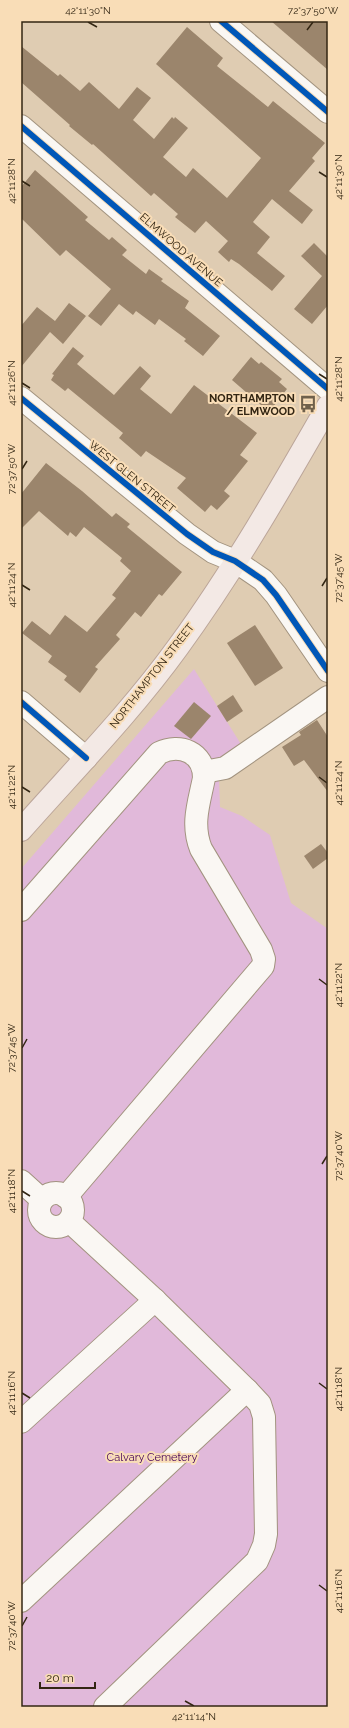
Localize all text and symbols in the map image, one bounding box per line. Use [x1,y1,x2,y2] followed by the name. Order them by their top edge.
[65,5,111,16] text: 42°11'30"N
[288,5,339,16] text: 72°37'50"W
[333,154,344,200] text: 42°11'30"N
[6,158,17,204] text: 42°11'28"N
[137,211,225,290] street label: ELMWOOD AVENUE
[333,356,344,402] text: 42°11'28"N
[6,360,17,406] text: 42°11'26"N
[209,392,295,418] place label: NORTHAMPTON / ELMWOOD
[298,394,318,414] bus stop icon: NORTHAMPTON / ELMWOOD
[86,438,178,516] street label: WEST GLEN STREET
[6,443,17,494] text: 72°37'50"W
[333,553,344,603] text: 72°37'45"W
[6,563,17,607] text: 42°11'24"N
[107,621,197,731] street label: NORTHAMPTON STREET
[333,761,344,805] text: 42°11'24"N
[6,765,17,809] text: 42°11'22"N
[333,963,344,1007] text: 42°11'22"N
[6,1023,17,1073] text: 72°37'45"W
[333,1131,344,1181] text: 72°37'40"W
[6,1169,17,1213] text: 42°11'18"N
[333,1367,344,1411] text: 42°11'18"N
[6,1371,17,1415] text: 42°11'16"N
[107,1451,197,1464] park label: Calvary Cemetery
[333,1569,344,1613] text: 42°11'16"N
[6,1601,17,1651] text: 72°37'40"W
[40,1664,95,1690] scale bar
[46,1671,74,1685] text: 20 m
[172,1711,216,1722] text: 42°11'14"N

